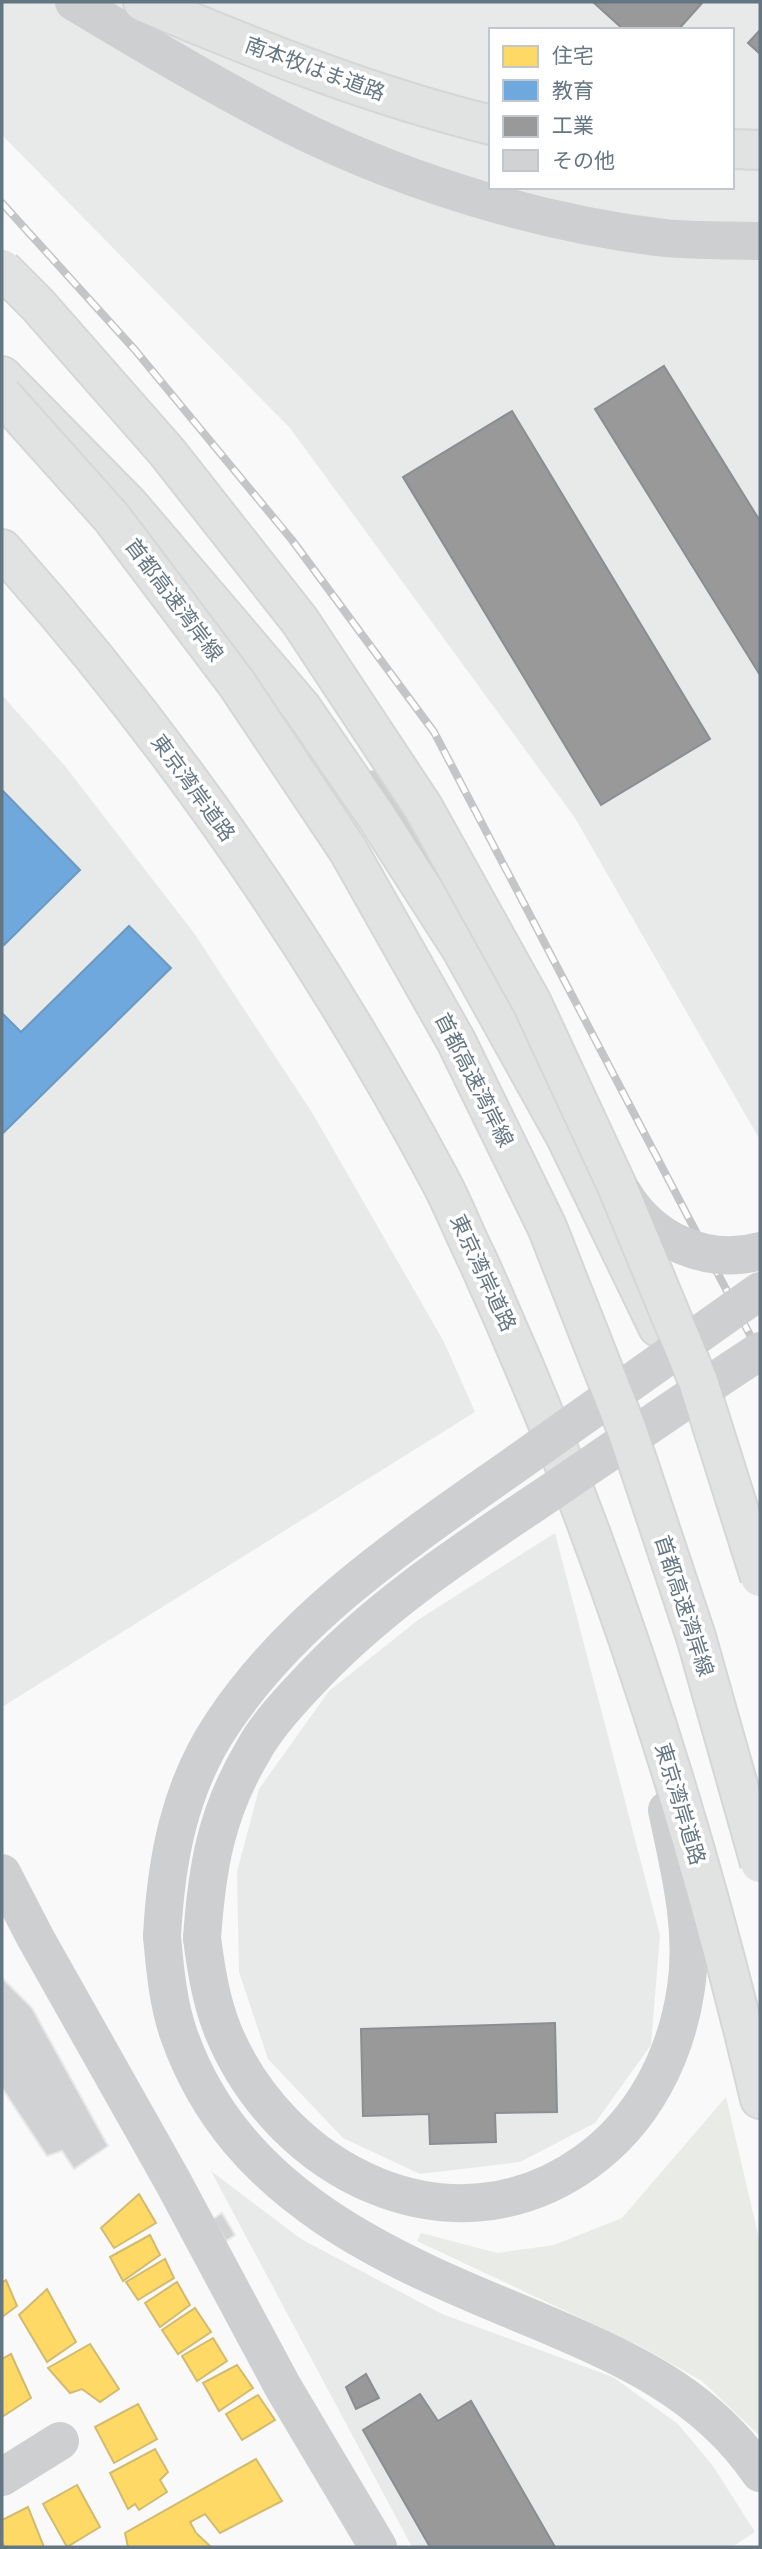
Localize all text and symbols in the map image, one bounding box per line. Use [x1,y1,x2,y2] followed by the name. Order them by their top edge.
[489,28,734,189] legend
[241,31,389,106] street label: 南本牧はま道路
[552,42,594,69] text: 住宅
[552,77,594,104] text: 教育
[552,112,594,139] text: 工業
[552,147,615,174] text: その他
[119,533,229,667] street label: 首都高速湾岸線
[145,729,241,847] street label: 東京湾岸道路
[429,1008,520,1151] street label: 首都高速湾岸線
[445,1210,522,1336] street label: 東京湾岸道路
[649,1532,720,1680] street label: 首都高速湾岸線
[649,1740,712,1868] street label: 東京湾岸道路

